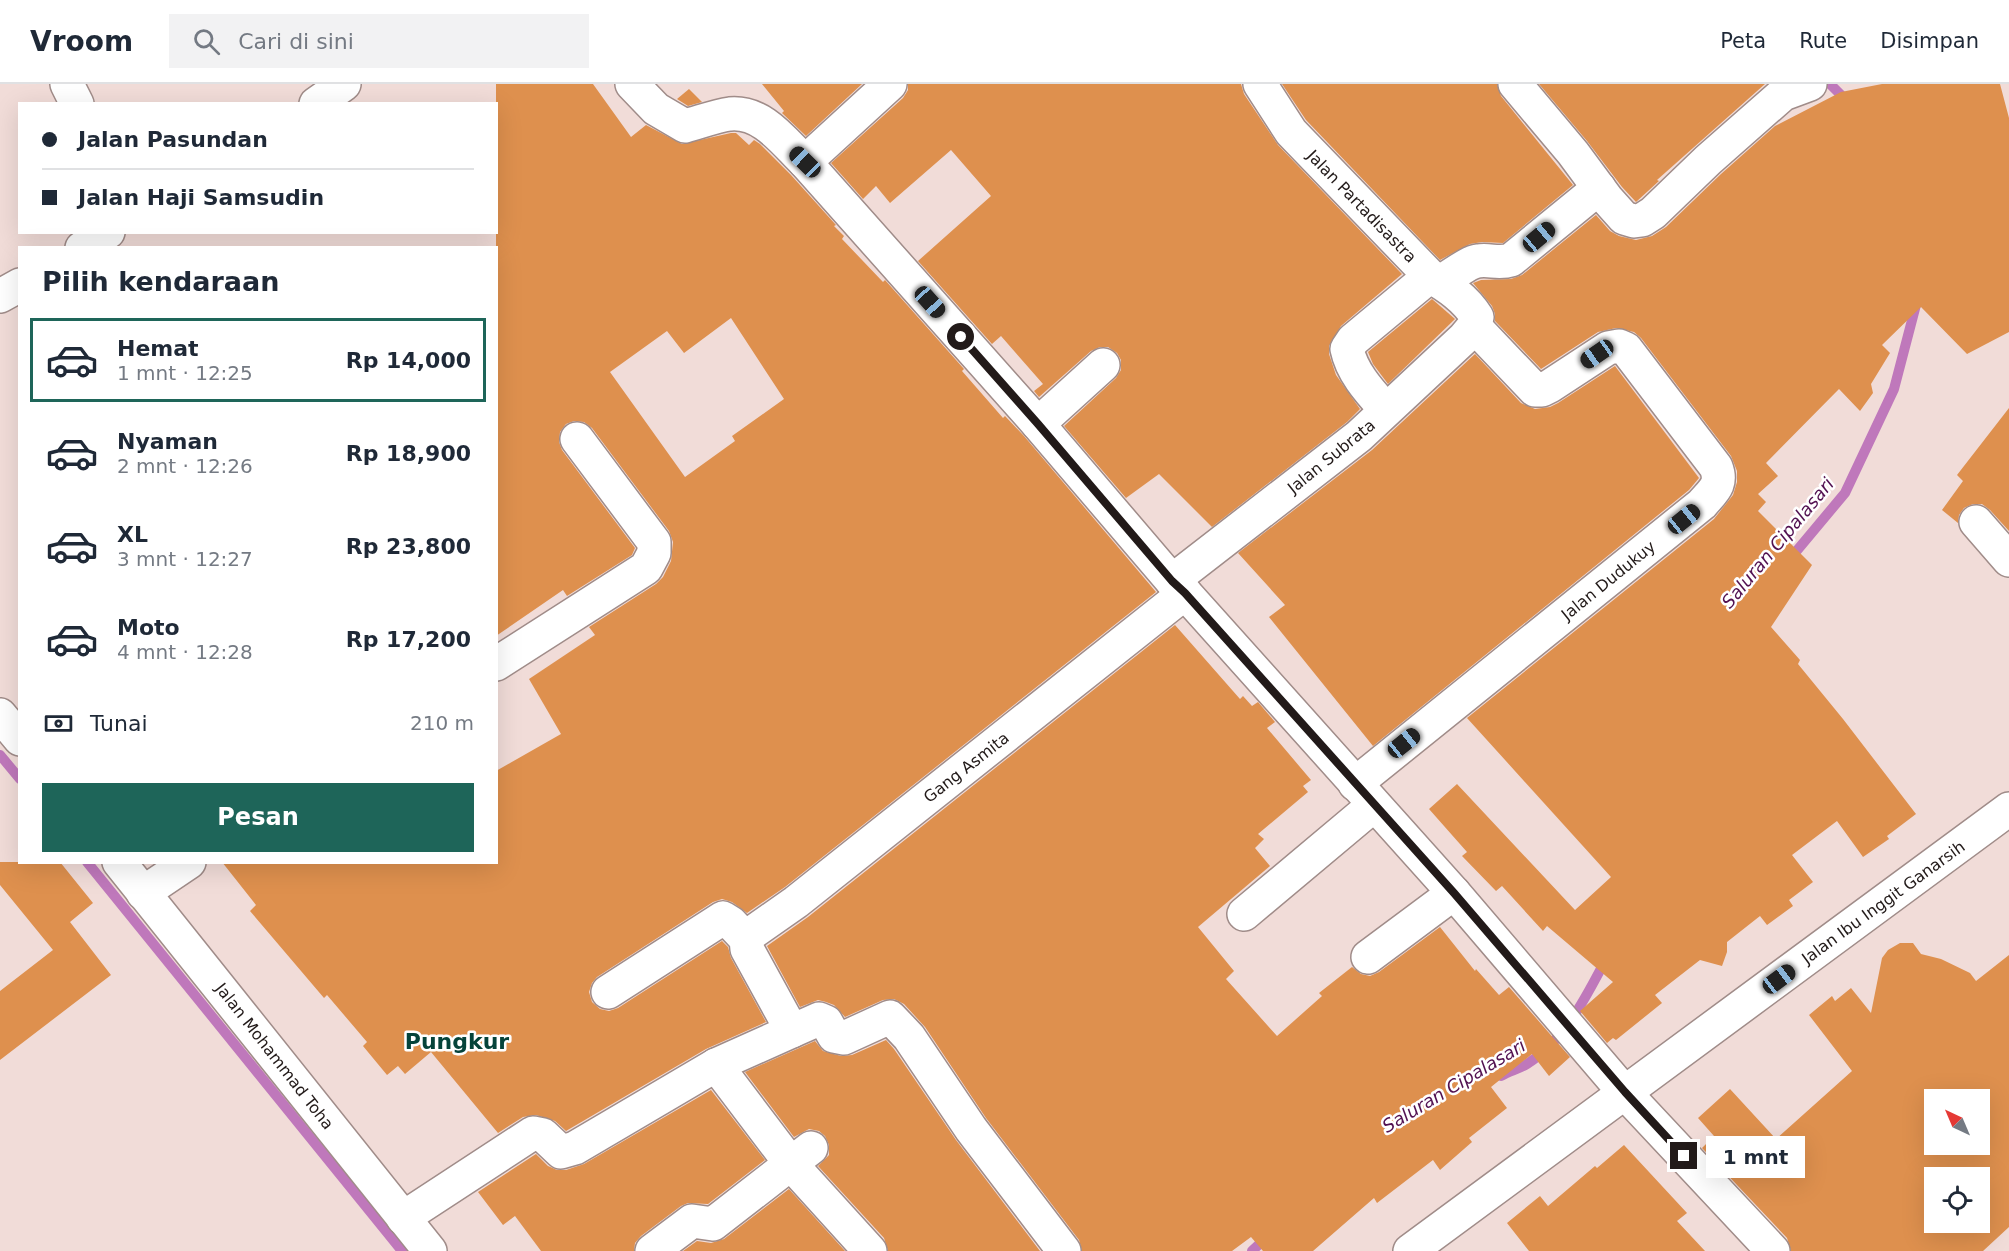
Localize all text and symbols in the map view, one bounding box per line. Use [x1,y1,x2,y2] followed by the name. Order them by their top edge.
[169,14,589,68] search box
[30,25,133,58] text: Vroom
[190,25,223,58] icon: search
[238,29,354,54] text: Cari di sini
[1720,29,1766,53] text: Peta
[1799,29,1847,53] text: Rute
[1880,29,1979,53] text: Disimpan
[78,127,268,152] text: Jalan Pasundan
[786,143,824,181] car
[1302,145,1420,267] street label: Jalan Partadisastra
[78,185,324,210] text: Jalan Haji Samsudin
[1519,219,1559,255] car
[42,266,279,297] text: Pilih kendaraan
[911,283,949,321] car
[947,323,974,350] route start
[45,333,99,387] icon: car
[117,336,199,361] text: Hemat
[1577,336,1617,372] car
[346,348,471,373] text: Rp 14,000
[117,361,253,385] text: 1 mnt · 12:25
[1283,415,1379,498] street label: Jalan Subrata
[45,426,99,480] icon: car
[117,429,218,454] text: Nyaman
[346,441,471,466] text: Rp 18,900
[117,454,253,478] text: 2 mnt · 12:26
[1717,473,1838,612] water label: Saluran Cipalasari
[1664,501,1704,537] car
[45,519,99,573] icon: car
[117,522,148,547] text: XL
[346,534,471,559] text: Rp 23,800
[1557,537,1659,625] street label: Jalan Dudukuy
[117,547,253,571] text: 3 mnt · 12:27
[45,612,99,666] icon: car
[117,615,180,640] text: Moto
[346,627,471,652] text: Rp 17,200
[117,640,253,664] text: 4 mnt · 12:28
[42,707,75,740] icon: cash
[90,711,148,736] text: Tunai
[410,711,474,735] text: 210 m
[1384,725,1424,761] car
[920,728,1013,807] street label: Gang Asmita
[42,783,474,852] button: Pesan
[1797,837,1968,968] street label: Jalan Ibu Inggit Ganarsih
[1759,961,1799,997] car
[211,979,338,1133] street label: Jalan Mohammad Toha
[405,1029,509,1054] district label: Pungkur
[1378,1035,1529,1137] water label: Saluran Cipalasari
[1924,1089,1990,1155] north arrow
[1924,1089,1990,1233] map controls
[1705,1135,1804,1177] callout: 1 mnt
[1670,1142,1697,1169] route end
[1723,1145,1788,1169] text: 1 mnt
[1924,1167,1990,1233] button: locate

